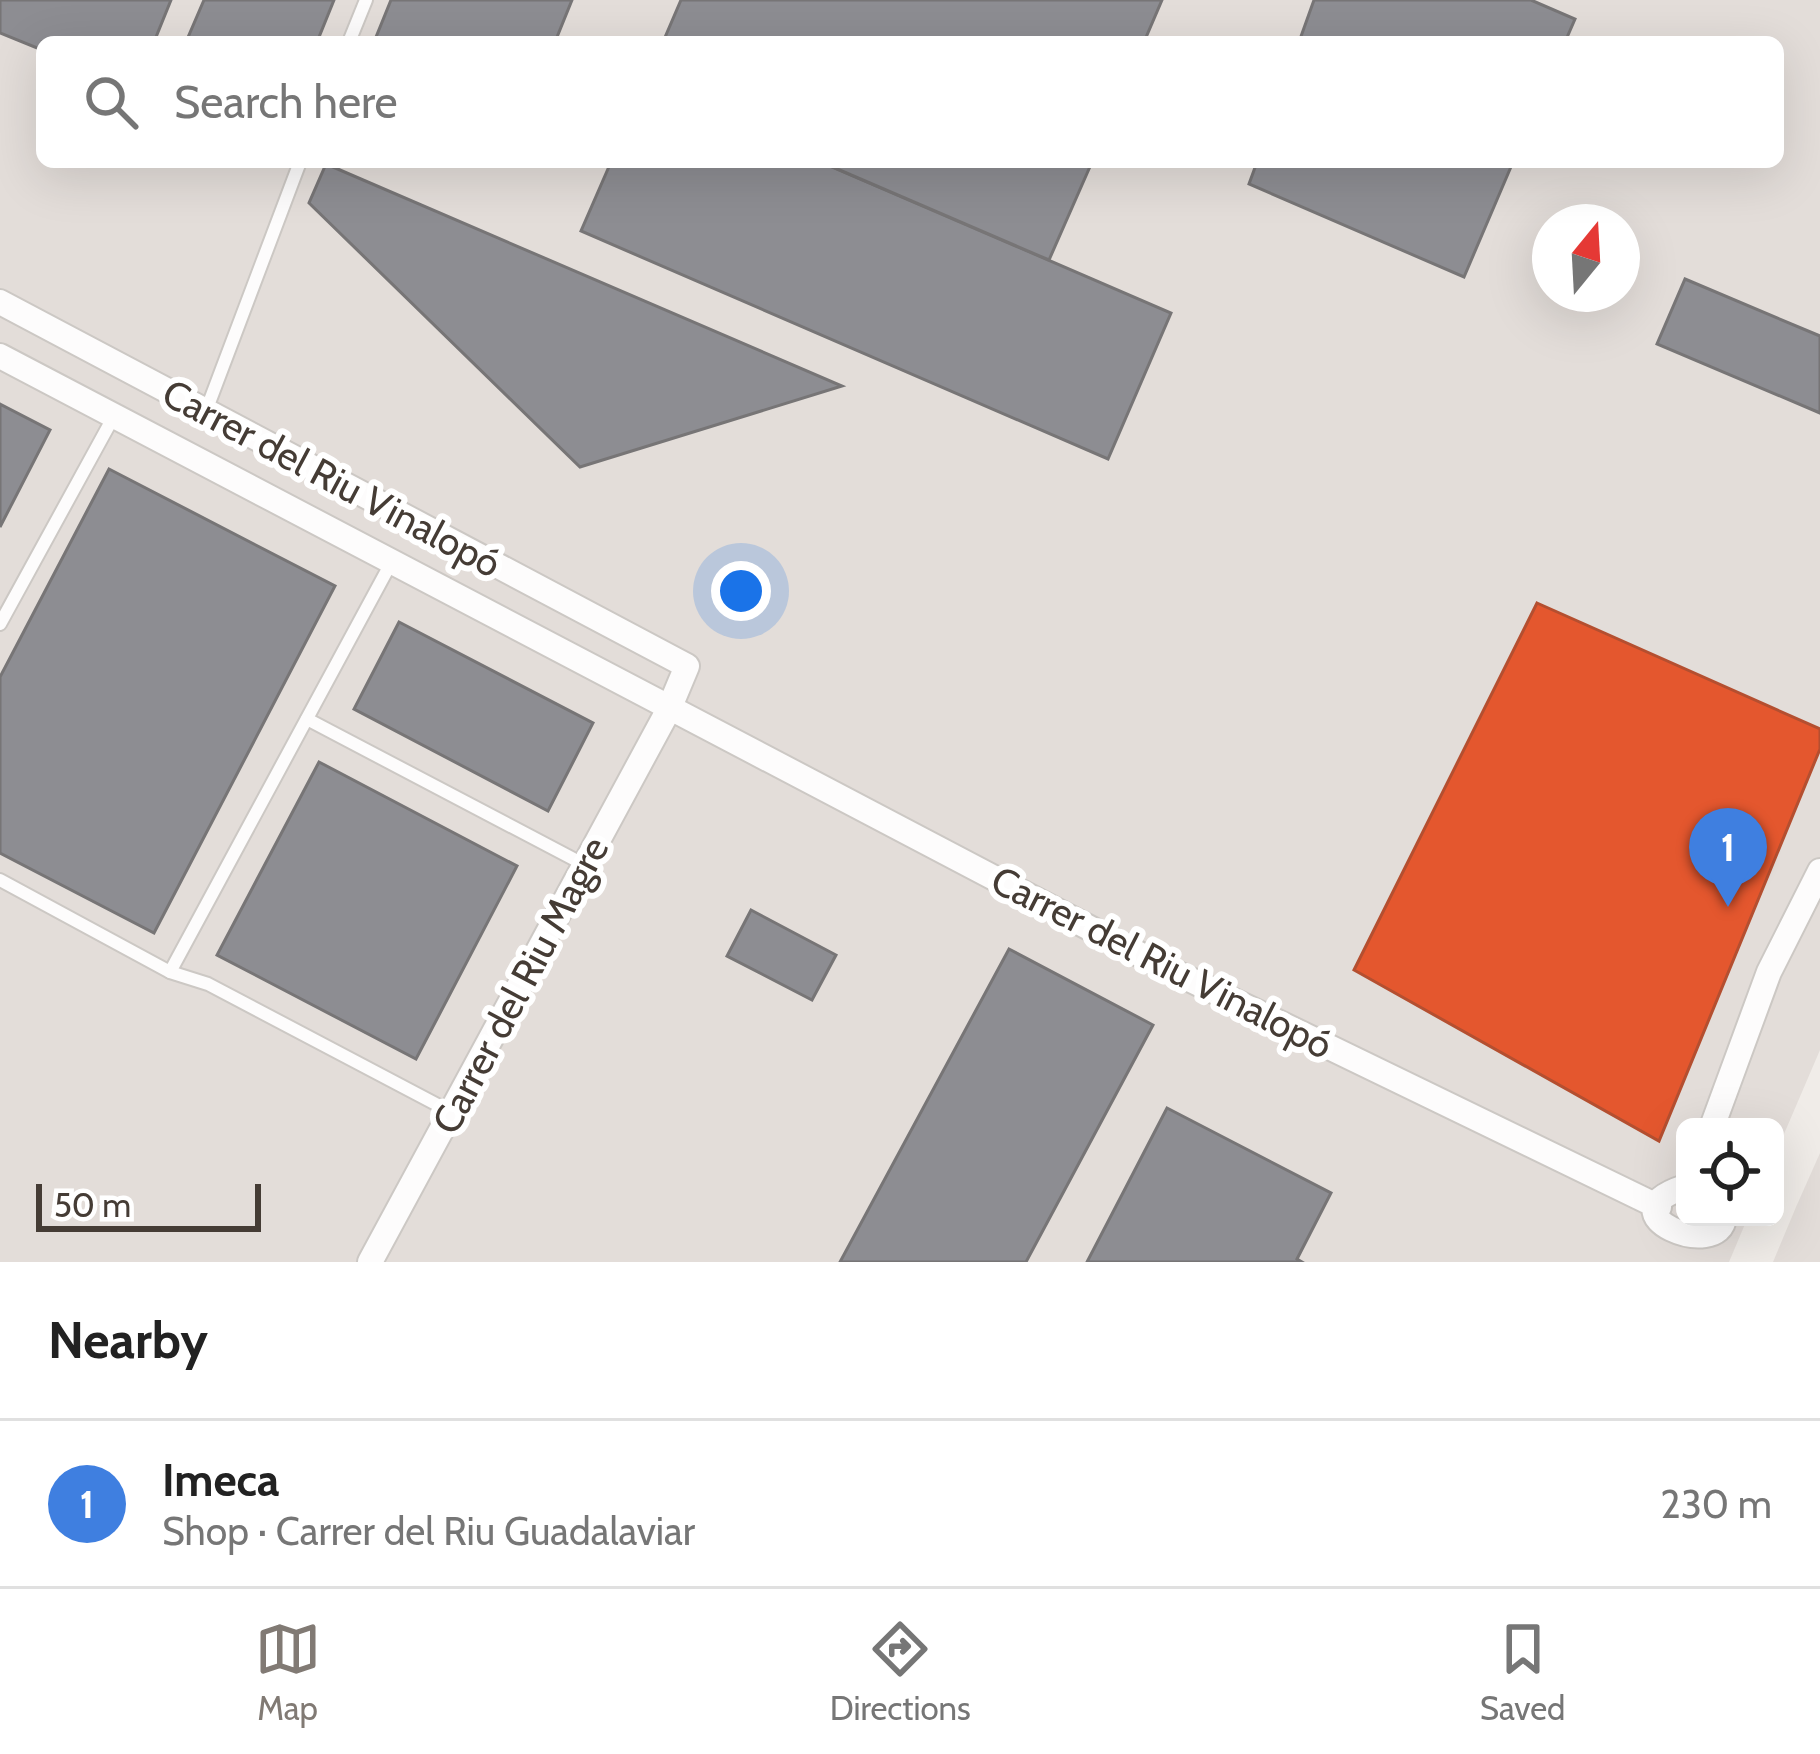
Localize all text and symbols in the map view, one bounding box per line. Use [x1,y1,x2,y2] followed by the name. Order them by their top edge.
[36,36,1784,168] search box
[78,69,144,135] icon: search
[174,75,398,129] text: Search here
[1532,204,1640,312] north arrow
[155,369,509,587] street label: Carrer del Riu Vinalopó
[711,561,771,621] your location
[1689,808,1767,907] pin: 1
[421,828,619,1142] street label: Carrer del Riu Magre
[984,855,1340,1069] street label: Carrer del Riu Vinalopó
[1676,1118,1784,1226] map controls
[1676,1118,1784,1226] button: locate
[36,1178,261,1231] scale bar
[54,1185,131,1225] text: 50 m
[48,1309,208,1371] text: Nearby
[162,1453,279,1507] text: Imeca
[80,1480,94,1528] text: 1
[1660,1480,1772,1528] text: 230 m
[162,1507,695,1555] text: Shop · Carrer del Riu Guadalaviar
[255,1616,321,1728] tab: Map
[830,1616,971,1728] tab: Directions
[1480,1616,1565,1728] tab: Saved

